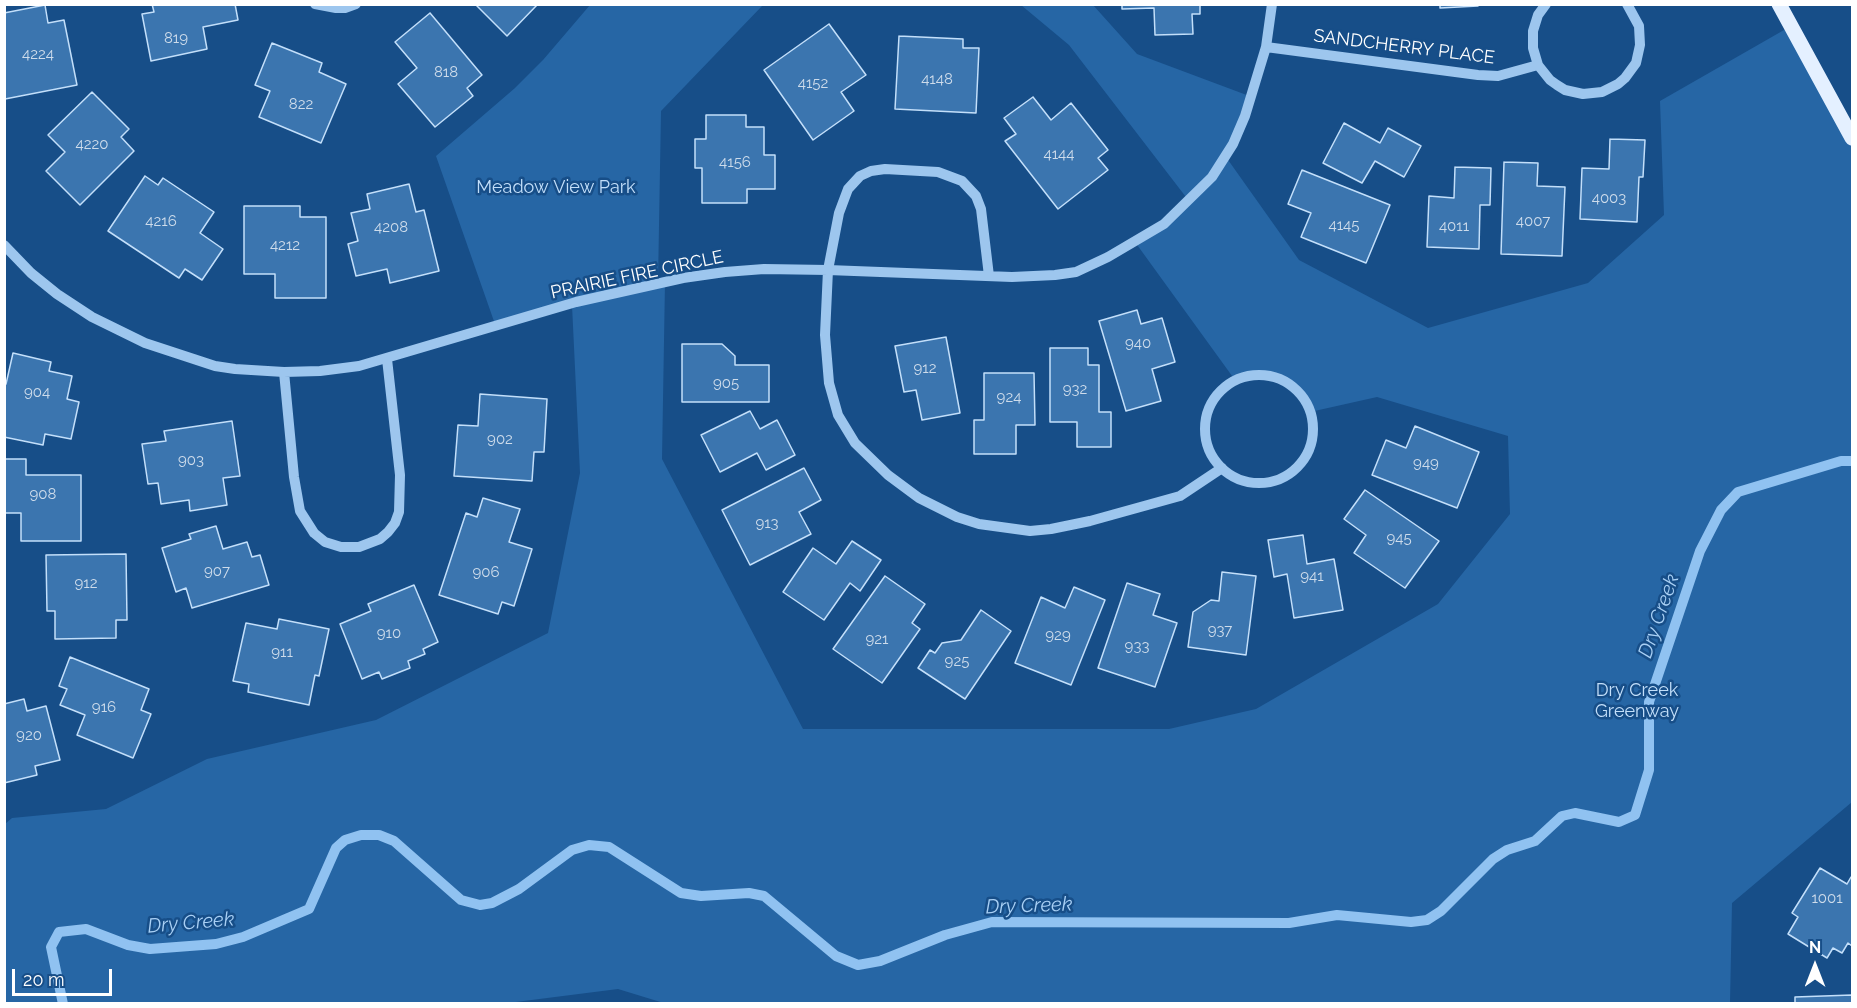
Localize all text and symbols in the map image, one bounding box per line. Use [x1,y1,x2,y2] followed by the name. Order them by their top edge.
[1312,25,1496,69] street label: SANDCHERRY PLACE
[164,29,188,47] house number: 819
[22,45,54,63] house number: 4224
[434,63,458,81] house number: 818
[921,70,953,88] house number: 4148
[798,74,828,92] house number: 4152
[289,95,313,113] house number: 822
[76,135,108,153] house number: 4220
[1044,145,1074,163] house number: 4144
[719,153,751,171] house number: 4156
[476,177,636,199] park label: Meadow View Park
[1592,189,1626,207] house number: 4003
[145,212,177,230] house number: 4216
[1516,212,1550,230] house number: 4007
[1329,216,1359,234] house number: 4145
[1439,217,1469,235] house number: 4011
[374,218,408,236] house number: 4208
[270,236,300,254] house number: 4212
[549,246,725,304] street label: PRAIRIE FIRE CIRCLE
[1125,334,1151,352] house number: 940
[913,359,937,377] house number: 912
[713,374,739,392] house number: 905
[1063,380,1087,398] house number: 932
[24,383,50,401] house number: 904
[997,388,1021,406] house number: 924
[487,430,513,448] house number: 902
[178,451,204,469] house number: 903
[1413,454,1439,472] house number: 949
[30,485,56,503] house number: 908
[755,514,779,532] house number: 913
[1386,529,1412,547] house number: 945
[204,562,230,580] house number: 907
[472,563,500,581] house number: 906
[1300,567,1324,585] house number: 941
[1633,571,1685,661] water label: Dry Creek
[74,574,98,592] house number: 912
[1208,621,1232,639] house number: 937
[377,624,401,642] house number: 910
[1045,626,1071,644] house number: 929
[865,630,889,648] house number: 921
[1125,637,1149,655] house number: 933
[271,643,293,661] house number: 911
[945,652,969,670] house number: 925
[1595,680,1679,722] park label: Dry Creek Greenway
[92,698,116,716] house number: 916
[16,726,42,744] house number: 920
[1811,889,1843,907] house number: 1001
[985,892,1073,920] water label: Dry Creek
[147,907,235,939] water label: Dry Creek
[1785,936,1845,996] north arrow
[1809,938,1821,957] text: N
[15,957,116,995] scale bar
[23,969,65,990] text: 20 m

